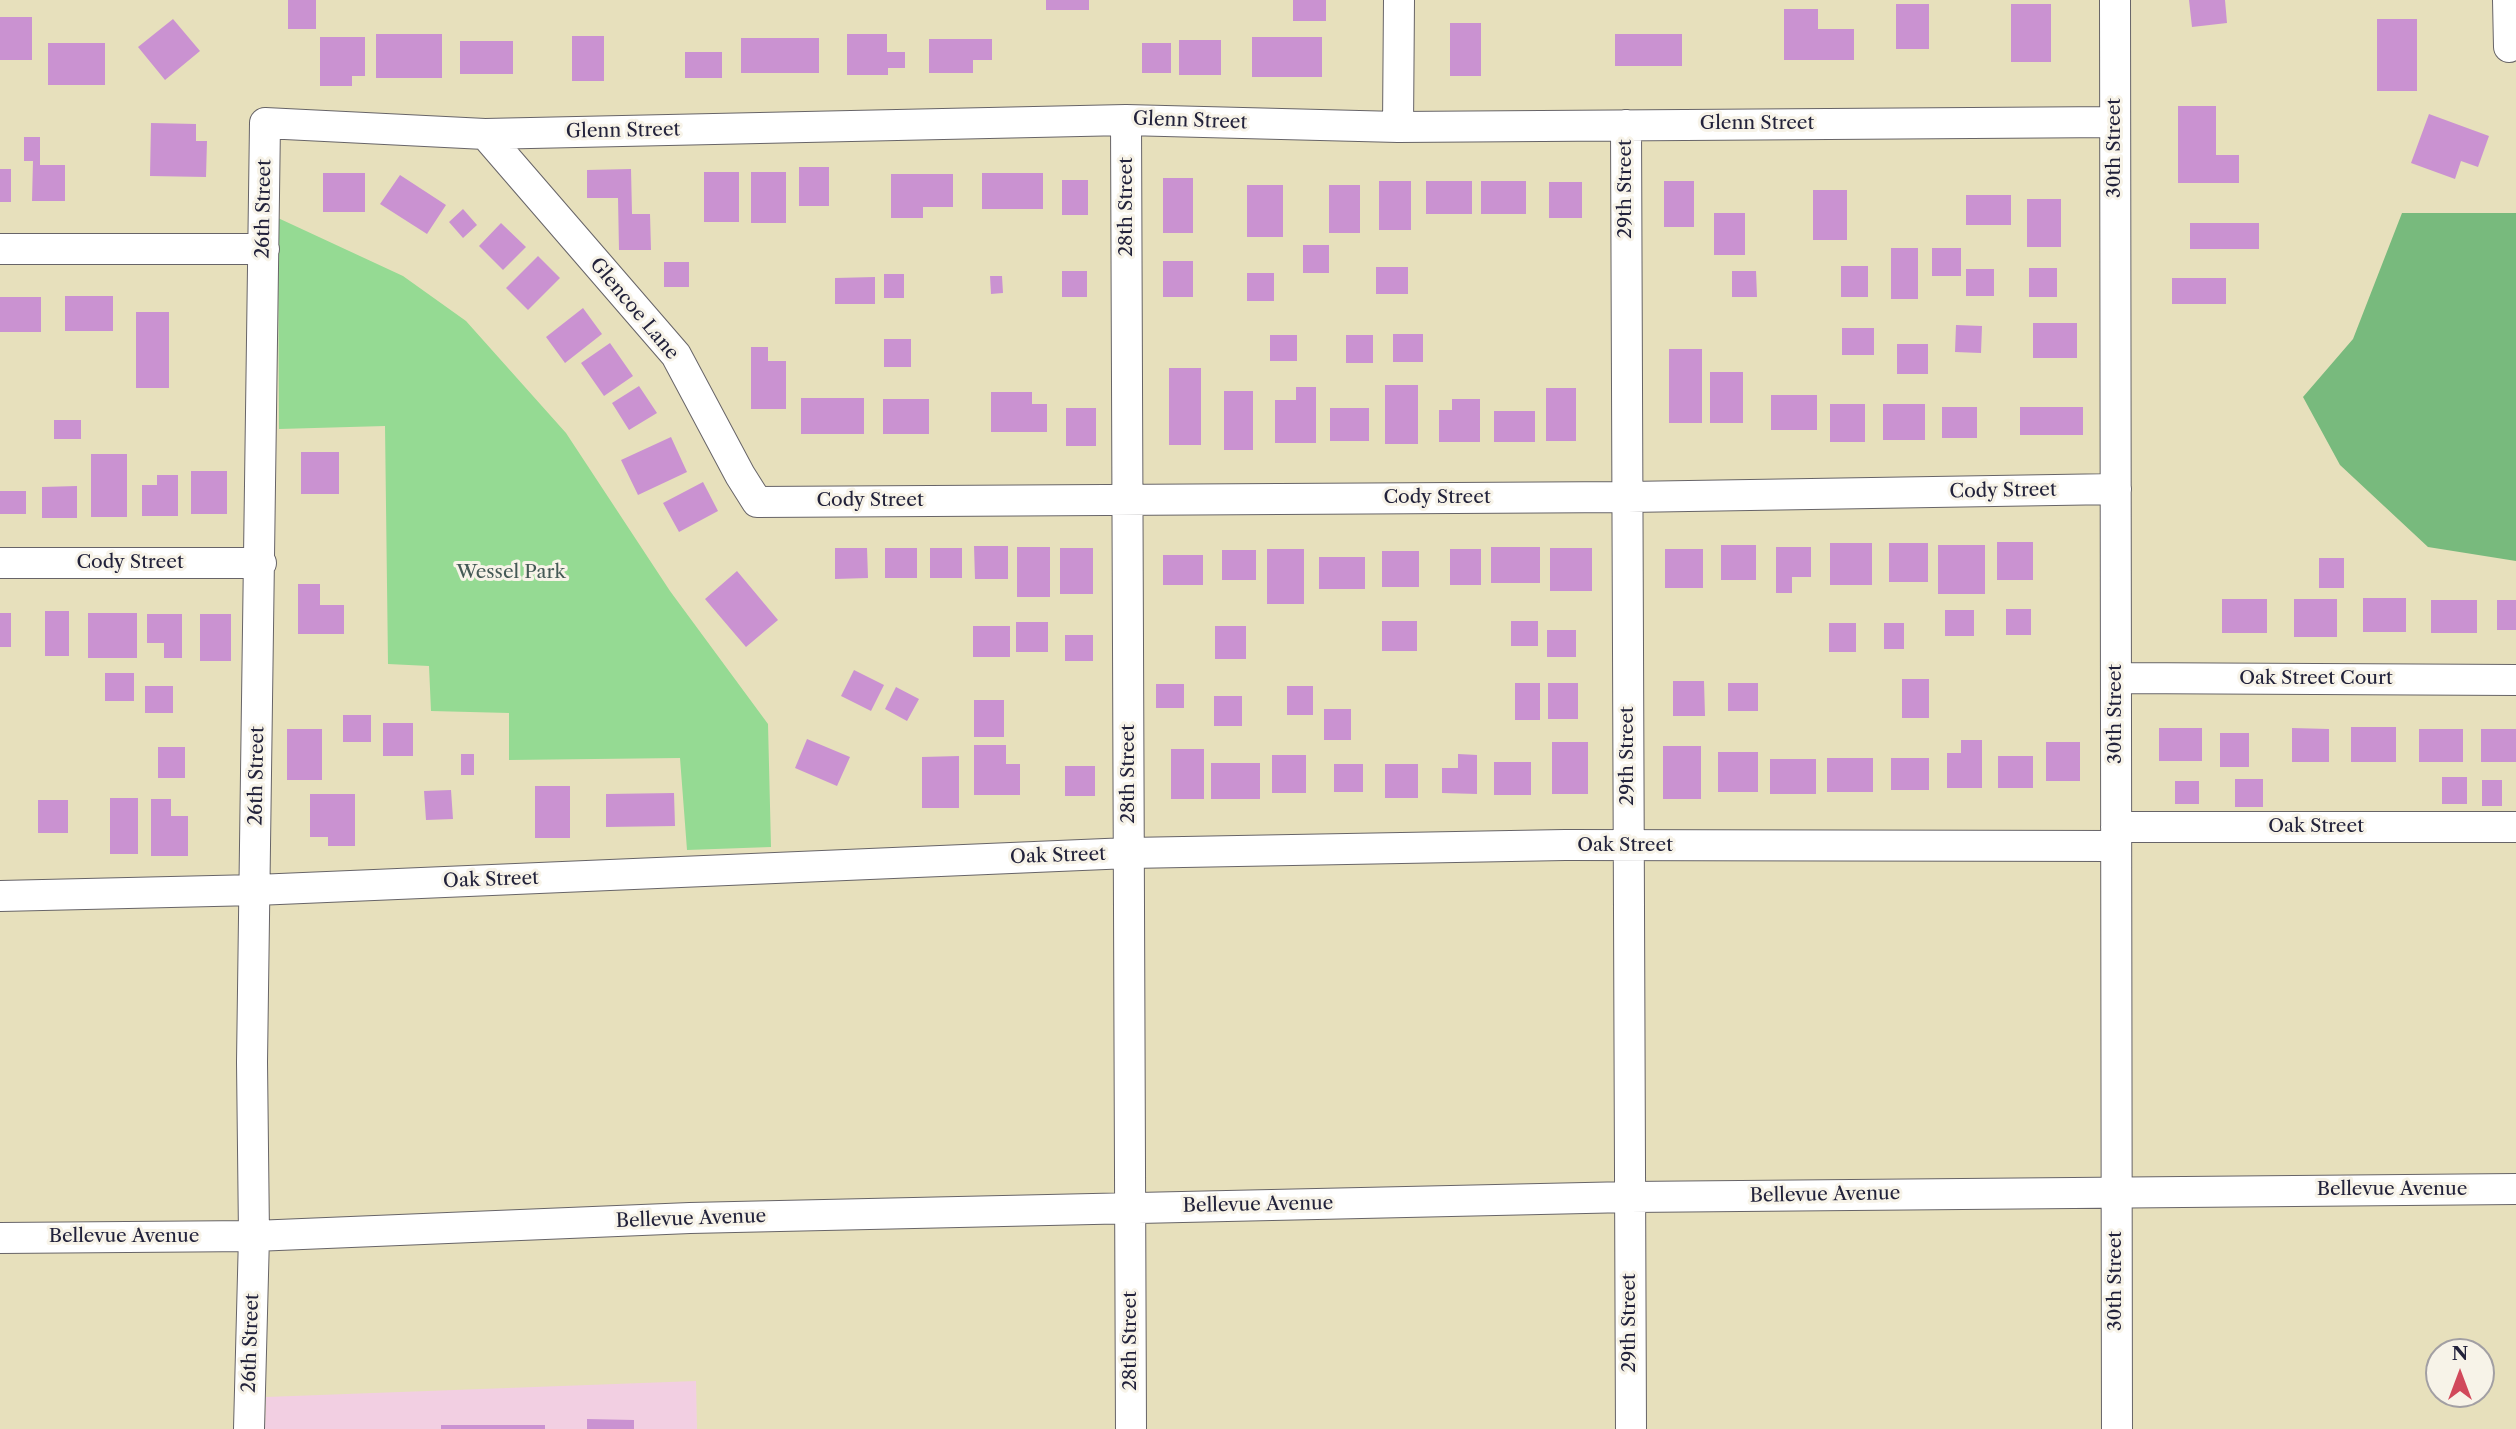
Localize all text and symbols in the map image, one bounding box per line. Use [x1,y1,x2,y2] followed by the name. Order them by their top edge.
[2104,98,2126,198] street label: 30th Street
[1132,108,1248,134] street label: Glenn Street
[1700,113,1814,135] street label: Glenn Street
[566,119,680,143] street label: Glenn Street
[1615,139,1637,239] street label: 29th Street
[1116,157,1138,257] street label: 28th Street
[252,159,276,259] street label: 26th Street
[585,253,683,365] street label: Glencoe Lane
[1949,479,2057,503] street label: Cody Street
[1383,487,1491,509] street label: Cody Street
[816,490,924,512] street label: Cody Street
[76,552,184,574] street label: Cody Street
[456,562,566,584] park label: Wessel Park
[2105,664,2127,764] street label: 30th Street
[2239,668,2393,690] street label: Oak Street Court
[1617,706,1639,806] street label: 29th Street
[1118,724,1140,824] street label: 28th Street
[245,726,269,826] street label: 26th Street
[2268,816,2364,838] street label: Oak Street
[1577,835,1673,857] street label: Oak Street
[1010,843,1106,869] street label: Oak Street
[443,867,539,893] street label: Oak Street
[2317,1179,2467,1201] street label: Bellevue Avenue
[1749,1182,1901,1208] street label: Bellevue Avenue
[1182,1192,1334,1218] street label: Bellevue Avenue
[615,1205,767,1233] street label: Bellevue Avenue
[49,1226,199,1248] street label: Bellevue Avenue
[2105,1231,2127,1331] street label: 30th Street
[1619,1273,1641,1373] street label: 29th Street
[1120,1291,1142,1391] street label: 28th Street
[238,1293,264,1393] street label: 26th Street
[2425,1338,2495,1408] north arrow
[2452,1342,2468,1365] text: N

